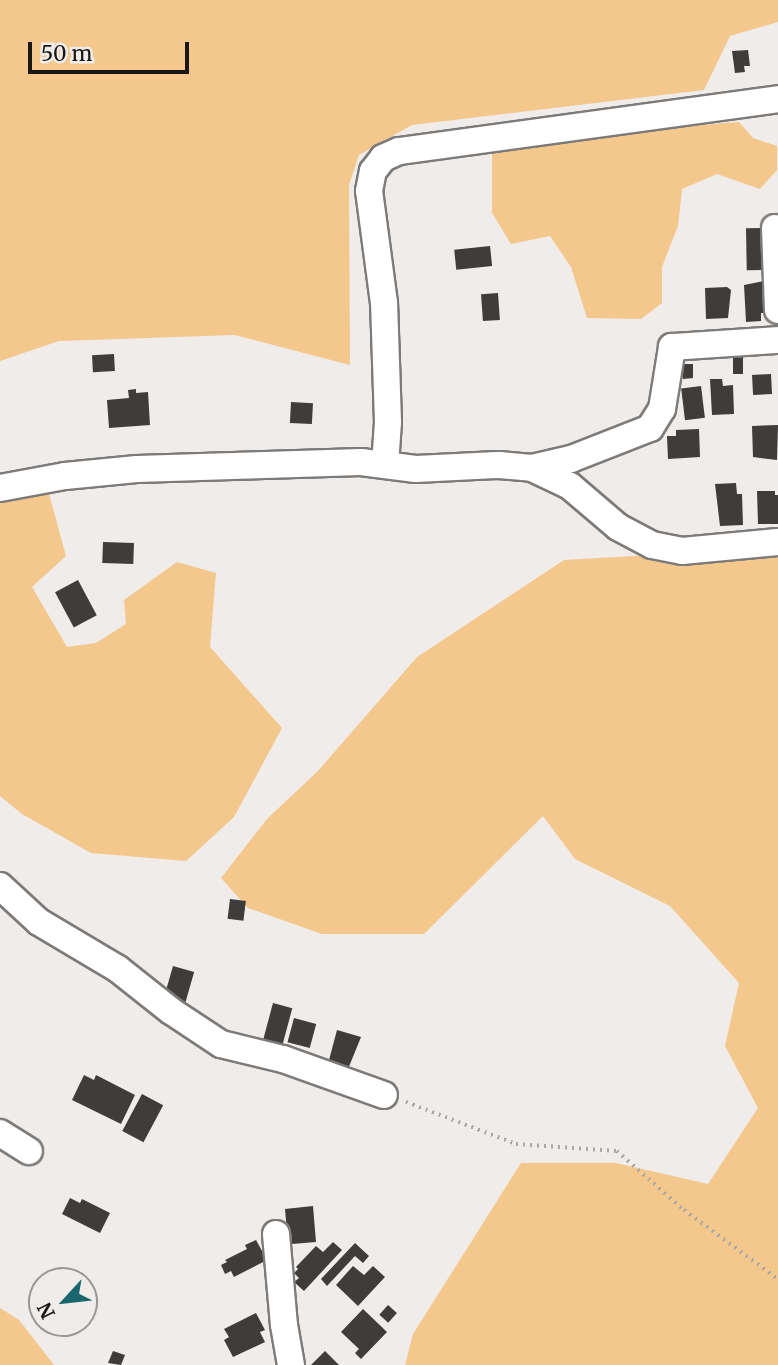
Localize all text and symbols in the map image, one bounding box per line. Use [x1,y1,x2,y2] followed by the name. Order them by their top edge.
[32,28,192,72] scale bar
[41,40,92,67] text: 50 m
[28,1267,98,1337] north arrow
[32,1298,60,1323] text: N

